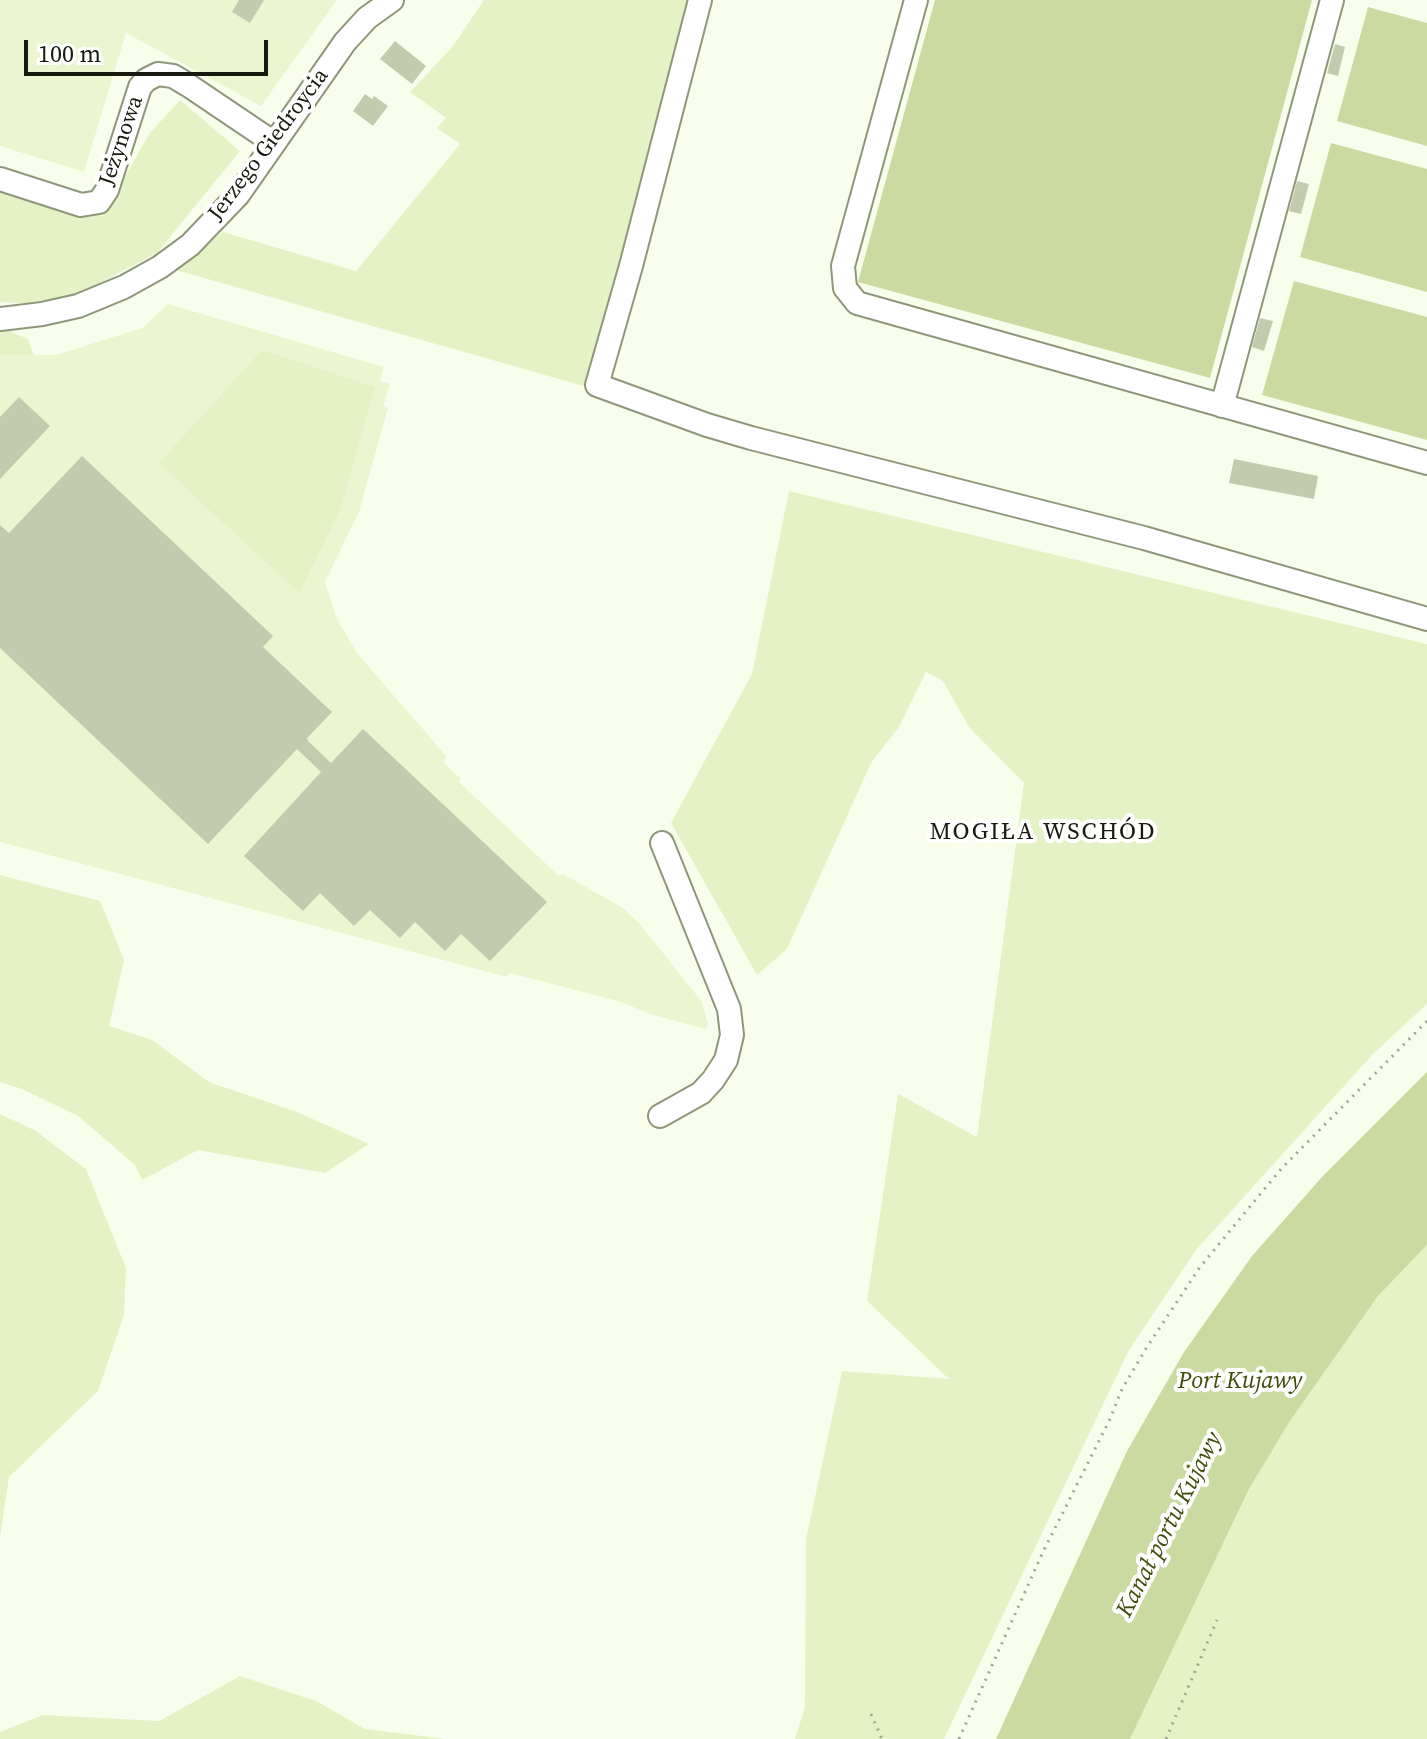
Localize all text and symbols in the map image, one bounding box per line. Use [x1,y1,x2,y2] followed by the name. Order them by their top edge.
[28,24,272,74] scale bar
[38,37,101,70] text: 100 m
[203,64,335,226] street label: Jerzego Giedroycia
[94,93,150,189] street label: Jeżynowa
[930,819,1156,847] district label: MOGIŁA WSCHÓD
[1178,1368,1302,1396] water label: Port Kujawy
[1111,1428,1229,1622] water label: Kanał portu Kujawy

